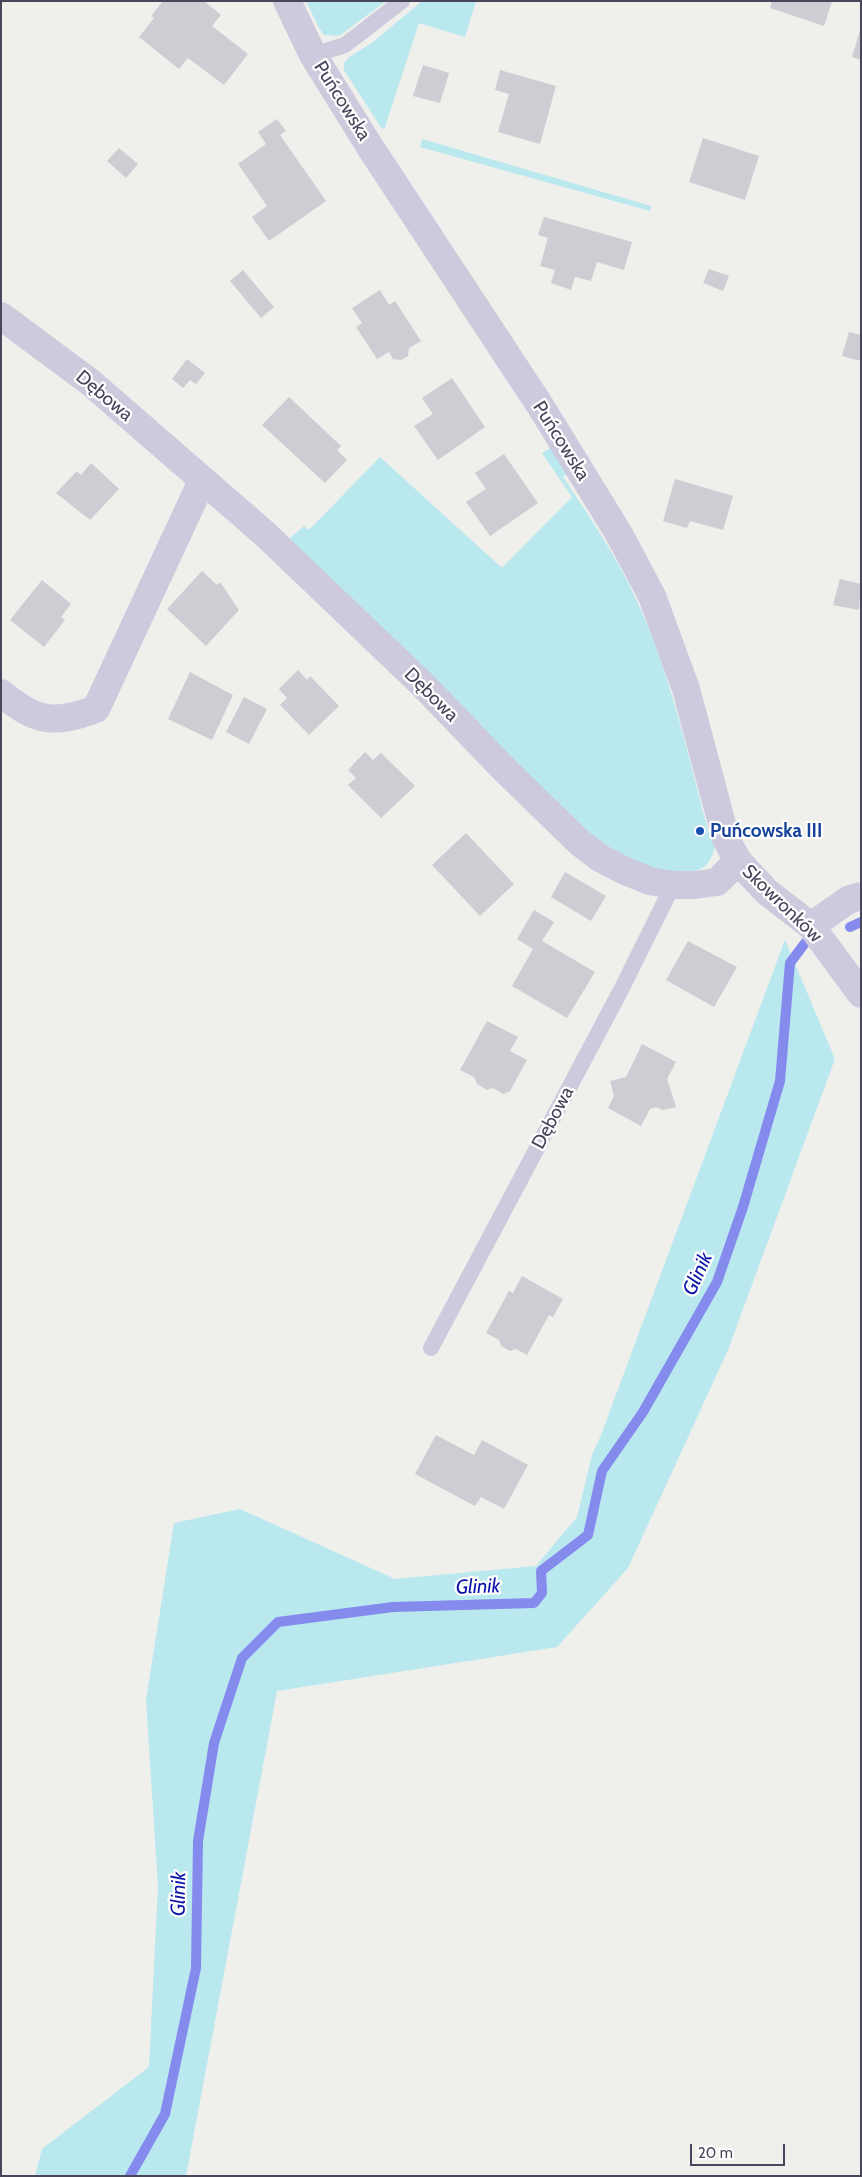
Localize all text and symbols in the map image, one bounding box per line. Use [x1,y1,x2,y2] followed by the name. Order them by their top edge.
[309,57,375,145] street label: Puńcowska
[71,366,137,426] street label: Dębowa
[528,397,594,485] street label: Puńcowska
[399,663,463,727] street label: Dębowa
[710,820,822,842] place label: Puńcowska III
[694,825,706,837] marker: Puńcowska III
[737,860,827,948] street label: Skowronków
[527,1083,579,1153] street label: Dębowa
[678,1249,718,1299] water label: Glinik
[455,1574,501,1600] water label: Glinik
[167,1872,191,1916] water label: Glinik
[692,2134,787,2166] scale bar
[698,2144,733,2162] text: 20 m

